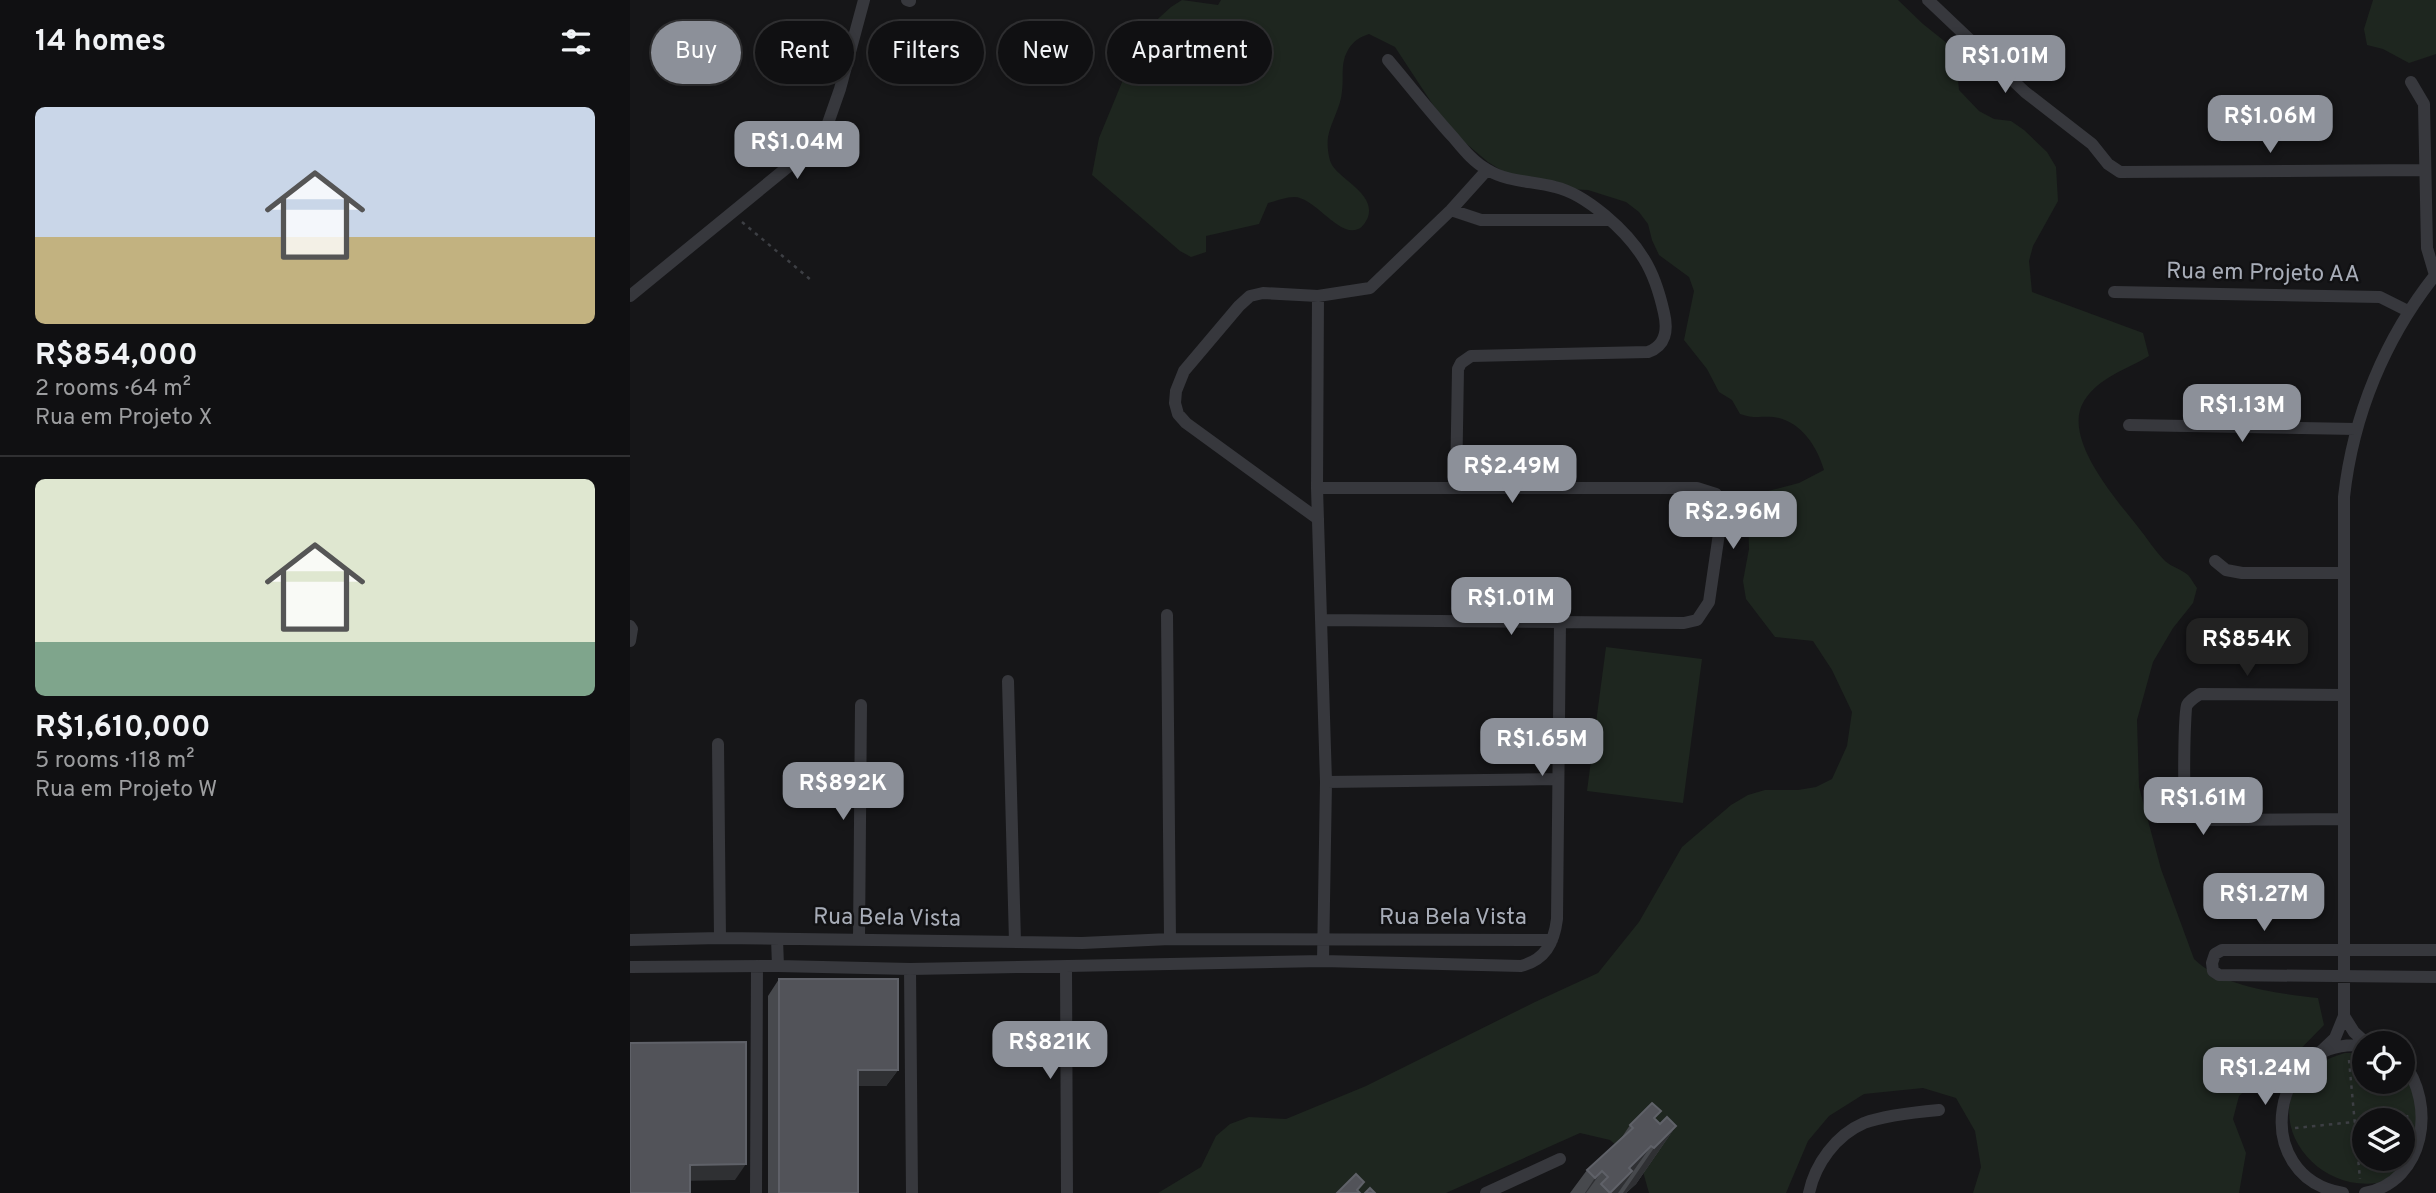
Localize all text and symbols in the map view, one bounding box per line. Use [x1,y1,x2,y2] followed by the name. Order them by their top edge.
[651,21,741,84] chip: Buy
[755,21,854,84] chip: Rent
[868,21,984,84] chip: Filters
[998,21,1093,84] chip: New
[1107,21,1272,84] chip: Apartment
[557,23,595,61] icon: filters
[35,24,166,61] text: 14 homes
[1940,36,2070,95] pin: R$1.01M
[1961,43,2049,72] text: R$1.01M
[2205,96,2335,155] pin: R$1.06M
[2224,103,2316,132] text: R$1.06M
[732,122,862,181] pin: R$1.04M
[750,129,844,158] text: R$1.04M
[252,152,378,278] icon: home
[2166,258,2360,290] street label: Rua em Projeto AA
[35,338,198,375] text: R$854,000
[35,375,191,404] text: 2 rooms · 64 m²
[2177,384,2307,444] pin: R$1.13M
[2199,392,2285,421] text: R$1.13M
[35,404,212,433] text: Rua em Projeto X
[1447,446,1577,505] pin: R$2.49M
[1464,453,1560,482] text: R$2.49M
[1668,491,1798,551] pin: R$2.96M
[1685,499,1781,528] text: R$2.96M
[252,524,378,650] icon: home
[1446,578,1576,637] pin: R$1.01M
[1467,585,1555,614] text: R$1.01M
[2190,618,2304,678] pin: R$854K
[2202,626,2292,655] text: R$854K
[35,710,211,747] text: R$1,610,000
[1477,718,1607,778] pin: R$1.65M
[1496,726,1588,755] text: R$1.65M
[35,747,194,776] text: 5 rooms · 118 m²
[786,762,900,822] pin: R$892K
[799,770,887,799] text: R$892K
[35,776,217,805] text: Rua em Projeto W
[2138,778,2268,837] pin: R$1.61M
[2160,785,2246,814] text: R$1.61M
[2199,874,2329,933] pin: R$1.27M
[2219,881,2309,910] text: R$1.27M
[813,903,961,935] street label: Rua Bela Vista
[1379,904,1527,933] street label: Rua Bela Vista
[993,1021,1107,1081] pin: R$821K
[1008,1029,1092,1058] text: R$821K
[2352,1031,2415,1171] map controls
[2352,1031,2415,1094] button: locate
[2200,1048,2330,1107] pin: R$1.24M
[2219,1055,2311,1084] text: R$1.24M
[2352,1108,2415,1171] button: layers

